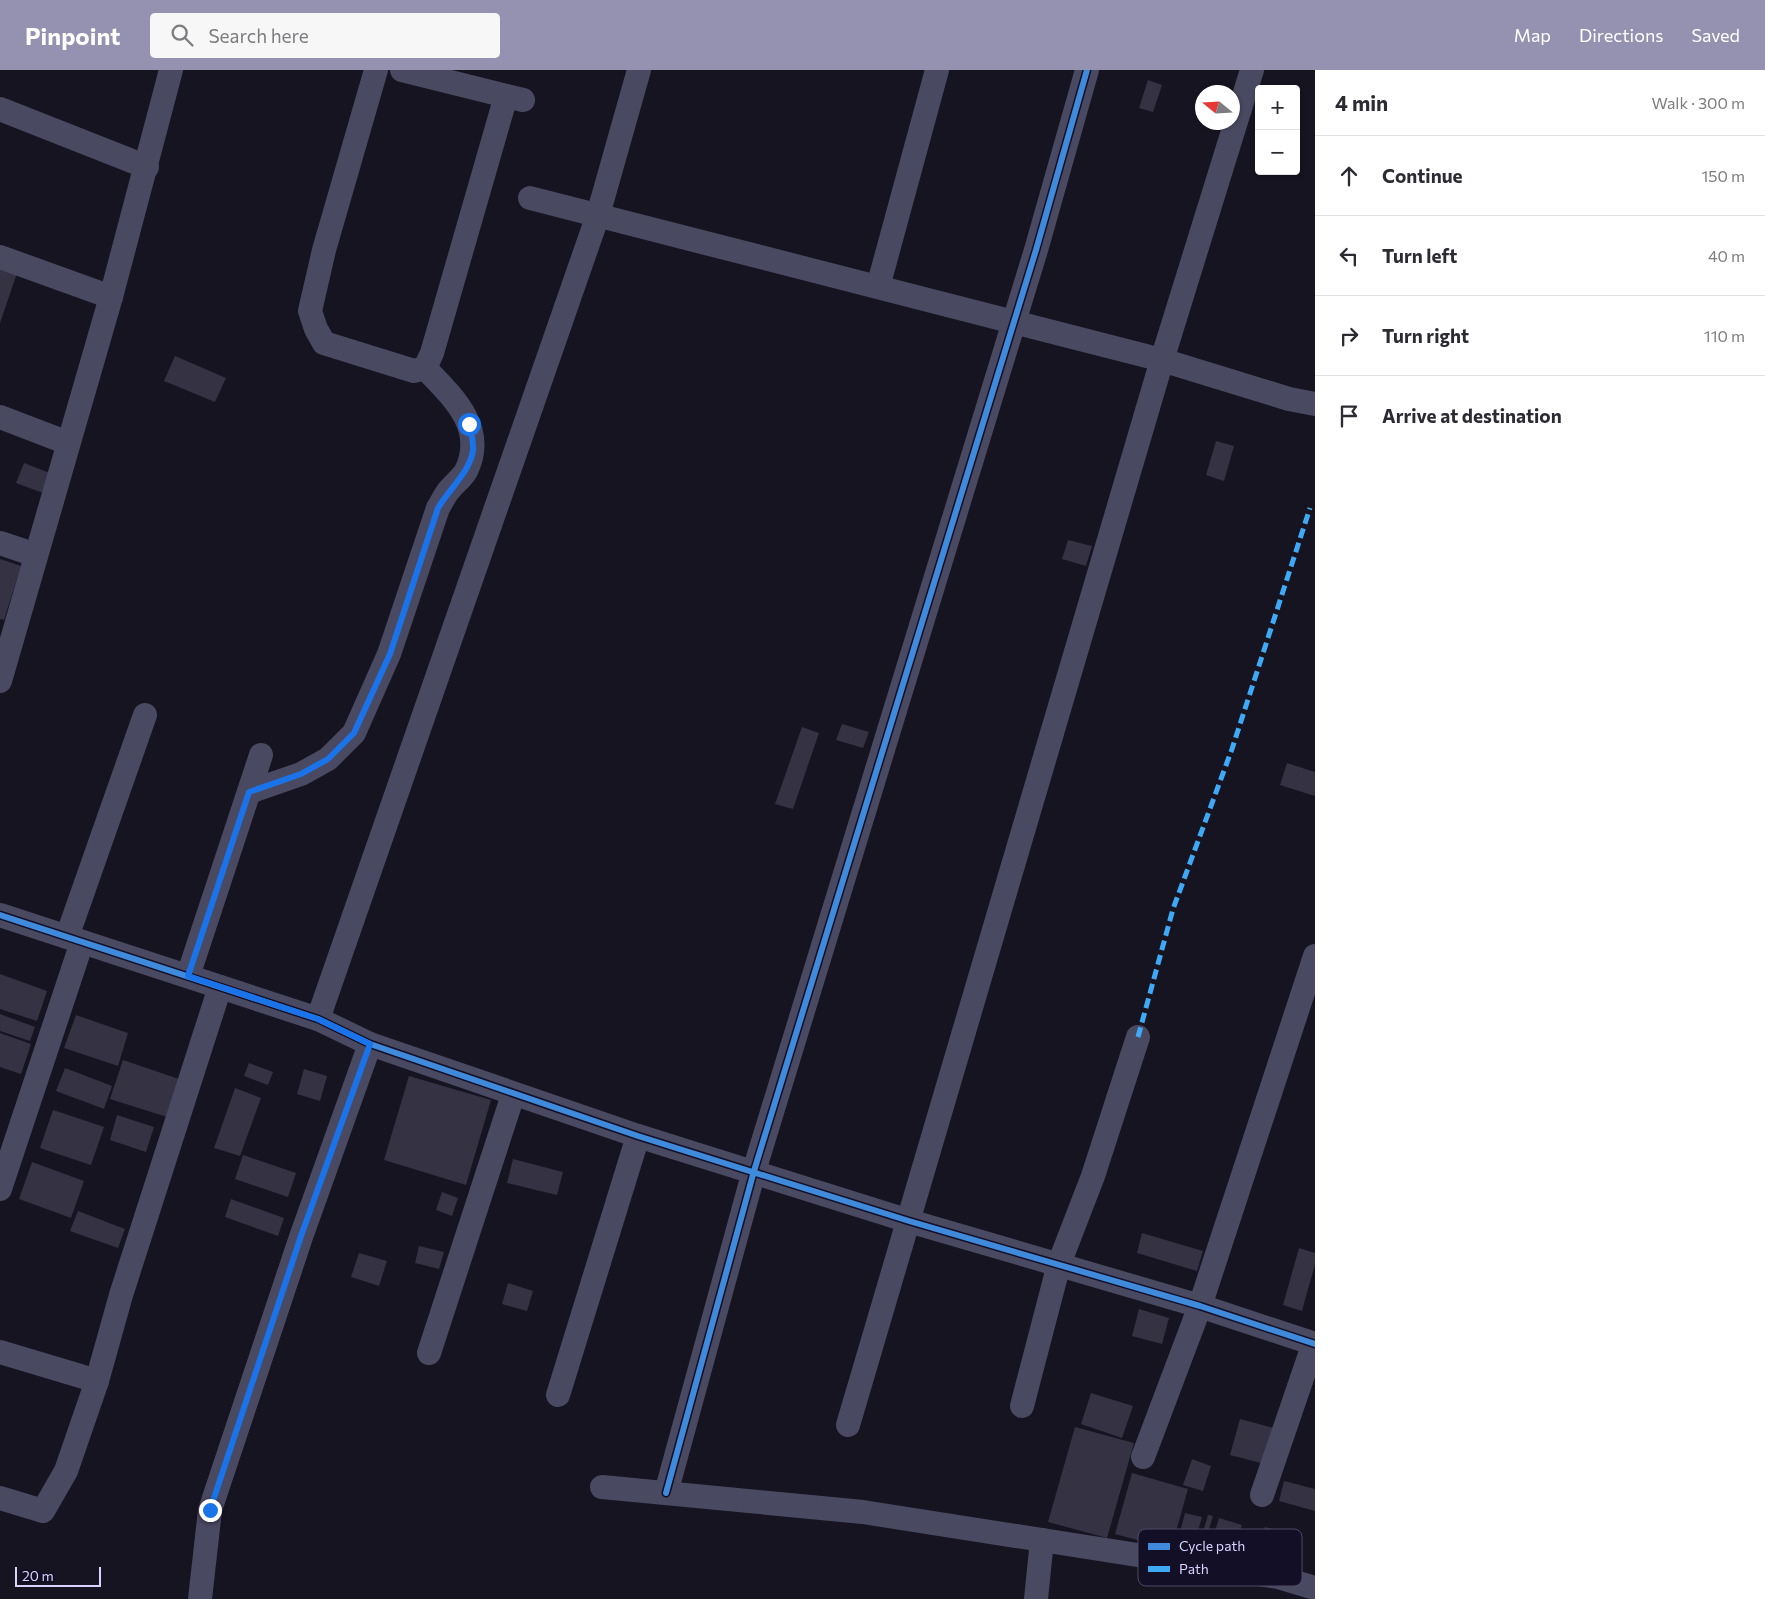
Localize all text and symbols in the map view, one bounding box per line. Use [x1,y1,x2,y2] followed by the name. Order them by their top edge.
[150,13,500,58] search box
[25,21,120,50] text: Pinpoint
[168,21,196,49] icon: search
[208,24,309,47] text: Search here
[1514,24,1551,46] text: Map
[1579,24,1663,46] text: Directions
[1691,24,1740,46] text: Saved
[1195,85,1240,130] north arrow
[1255,85,1300,175] map controls
[1255,85,1300,130] button: +
[1335,90,1388,115] text: 4 min
[1651,93,1745,112] text: Walk · 300 m
[1255,130,1300,175] button: −
[1335,162,1363,190] icon: ahead
[1382,164,1462,187] text: Continue
[1702,166,1745,185] text: 150 m
[1335,242,1363,270] icon: left
[1382,244,1457,267] text: Turn left
[1708,246,1745,265] text: 40 m
[1335,322,1363,350] icon: right
[1382,324,1469,347] text: Turn right
[1704,326,1745,345] text: 110 m
[1335,402,1363,430] icon: arrive
[1382,404,1562,427] text: Arrive at destination
[458,413,481,436] route start
[199,1499,222,1522] route end
[1138,1529,1302,1586] legend
[1179,1537,1245,1554] text: Cycle path
[1179,1560,1209,1577] text: Path
[15,1564,101,1587] scale bar
[22,1567,54,1584] text: 20 m

